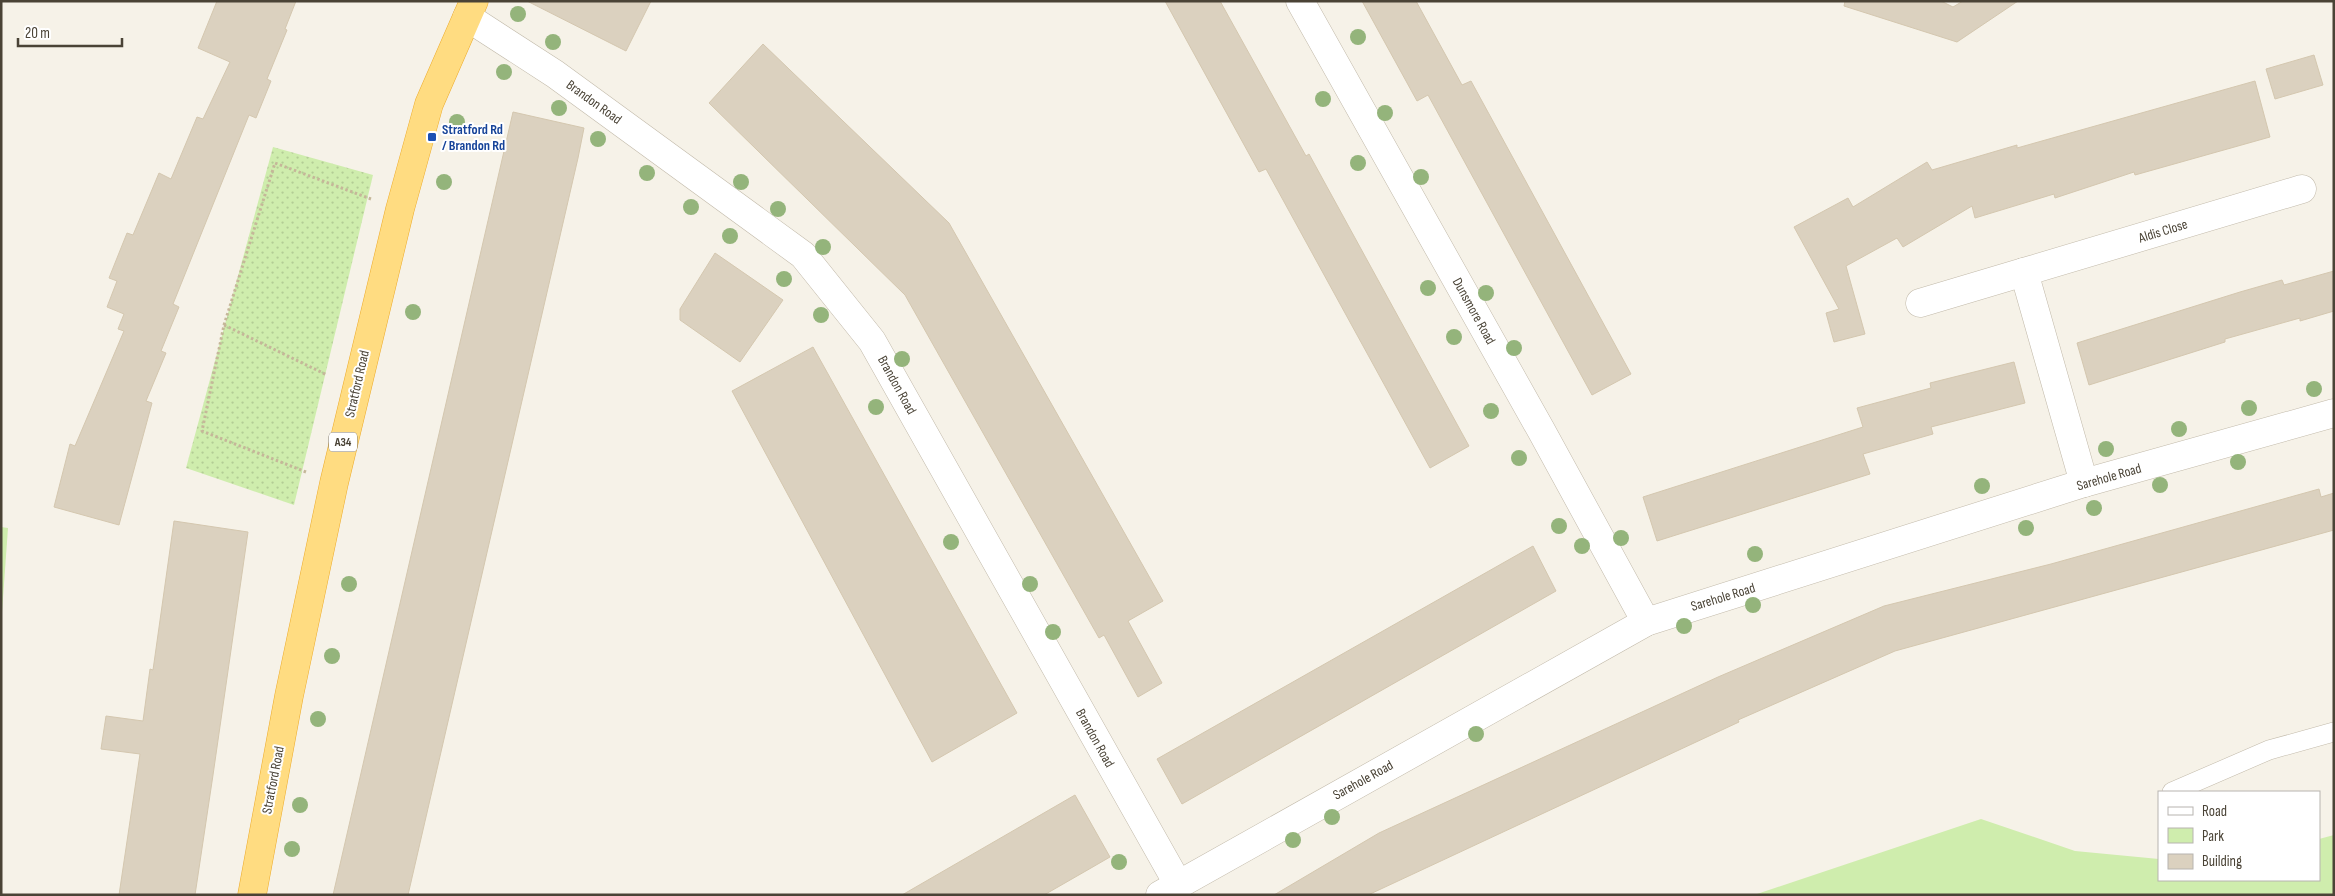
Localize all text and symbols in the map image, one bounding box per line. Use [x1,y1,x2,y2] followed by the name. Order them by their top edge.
[18,15,121,47] scale bar
[25,24,50,43] text: 20 m
[563,76,625,128] street label: Brandon Road
[442,121,505,154] place label: Stratford Rd / Brandon Rd
[426,131,438,143] marker: Stratford Rd / Brandon Rd
[2135,216,2190,247] street label: Aldis Close
[1449,275,1499,347] street label: Dunsmore Road
[341,349,373,419] street label: Stratford Road
[874,353,920,418] street label: Brandon Road
[329,432,357,452] road number: A34
[2075,460,2143,494] street label: Sarehole Road
[1689,579,1757,615] street label: Sarehole Road
[1072,706,1118,771] street label: Brandon Road
[258,745,288,815] street label: Stratford Road
[1330,756,1396,804] street label: Sarehole Road
[2158,791,2320,881] legend
[2202,802,2227,821] text: Road
[2202,827,2224,846] text: Park
[2202,852,2242,871] text: Building

